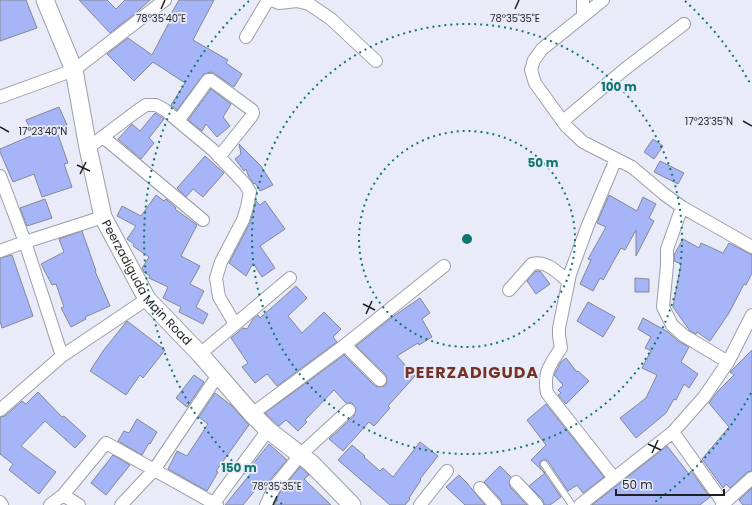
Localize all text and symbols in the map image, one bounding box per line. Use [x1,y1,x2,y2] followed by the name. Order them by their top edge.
[136,11,186,26] text: 78°35'40"E
[490,11,540,26] text: 78°35'35"E
[601,78,637,95] text: 100 m
[685,114,733,129] text: 17°23'35"N
[19,124,67,139] text: 17°23'40"N
[528,154,559,171] text: 50 m
[98,217,196,349] street label: Peerzadiguda Main Road
[460,232,474,246] centre of rings
[405,361,539,384] district label: PEERZADIGUDA
[221,459,257,476] text: 150 m
[616,471,724,497] scale bar
[622,476,653,493] text: 50 m
[252,479,302,494] text: 78°35'35"E

